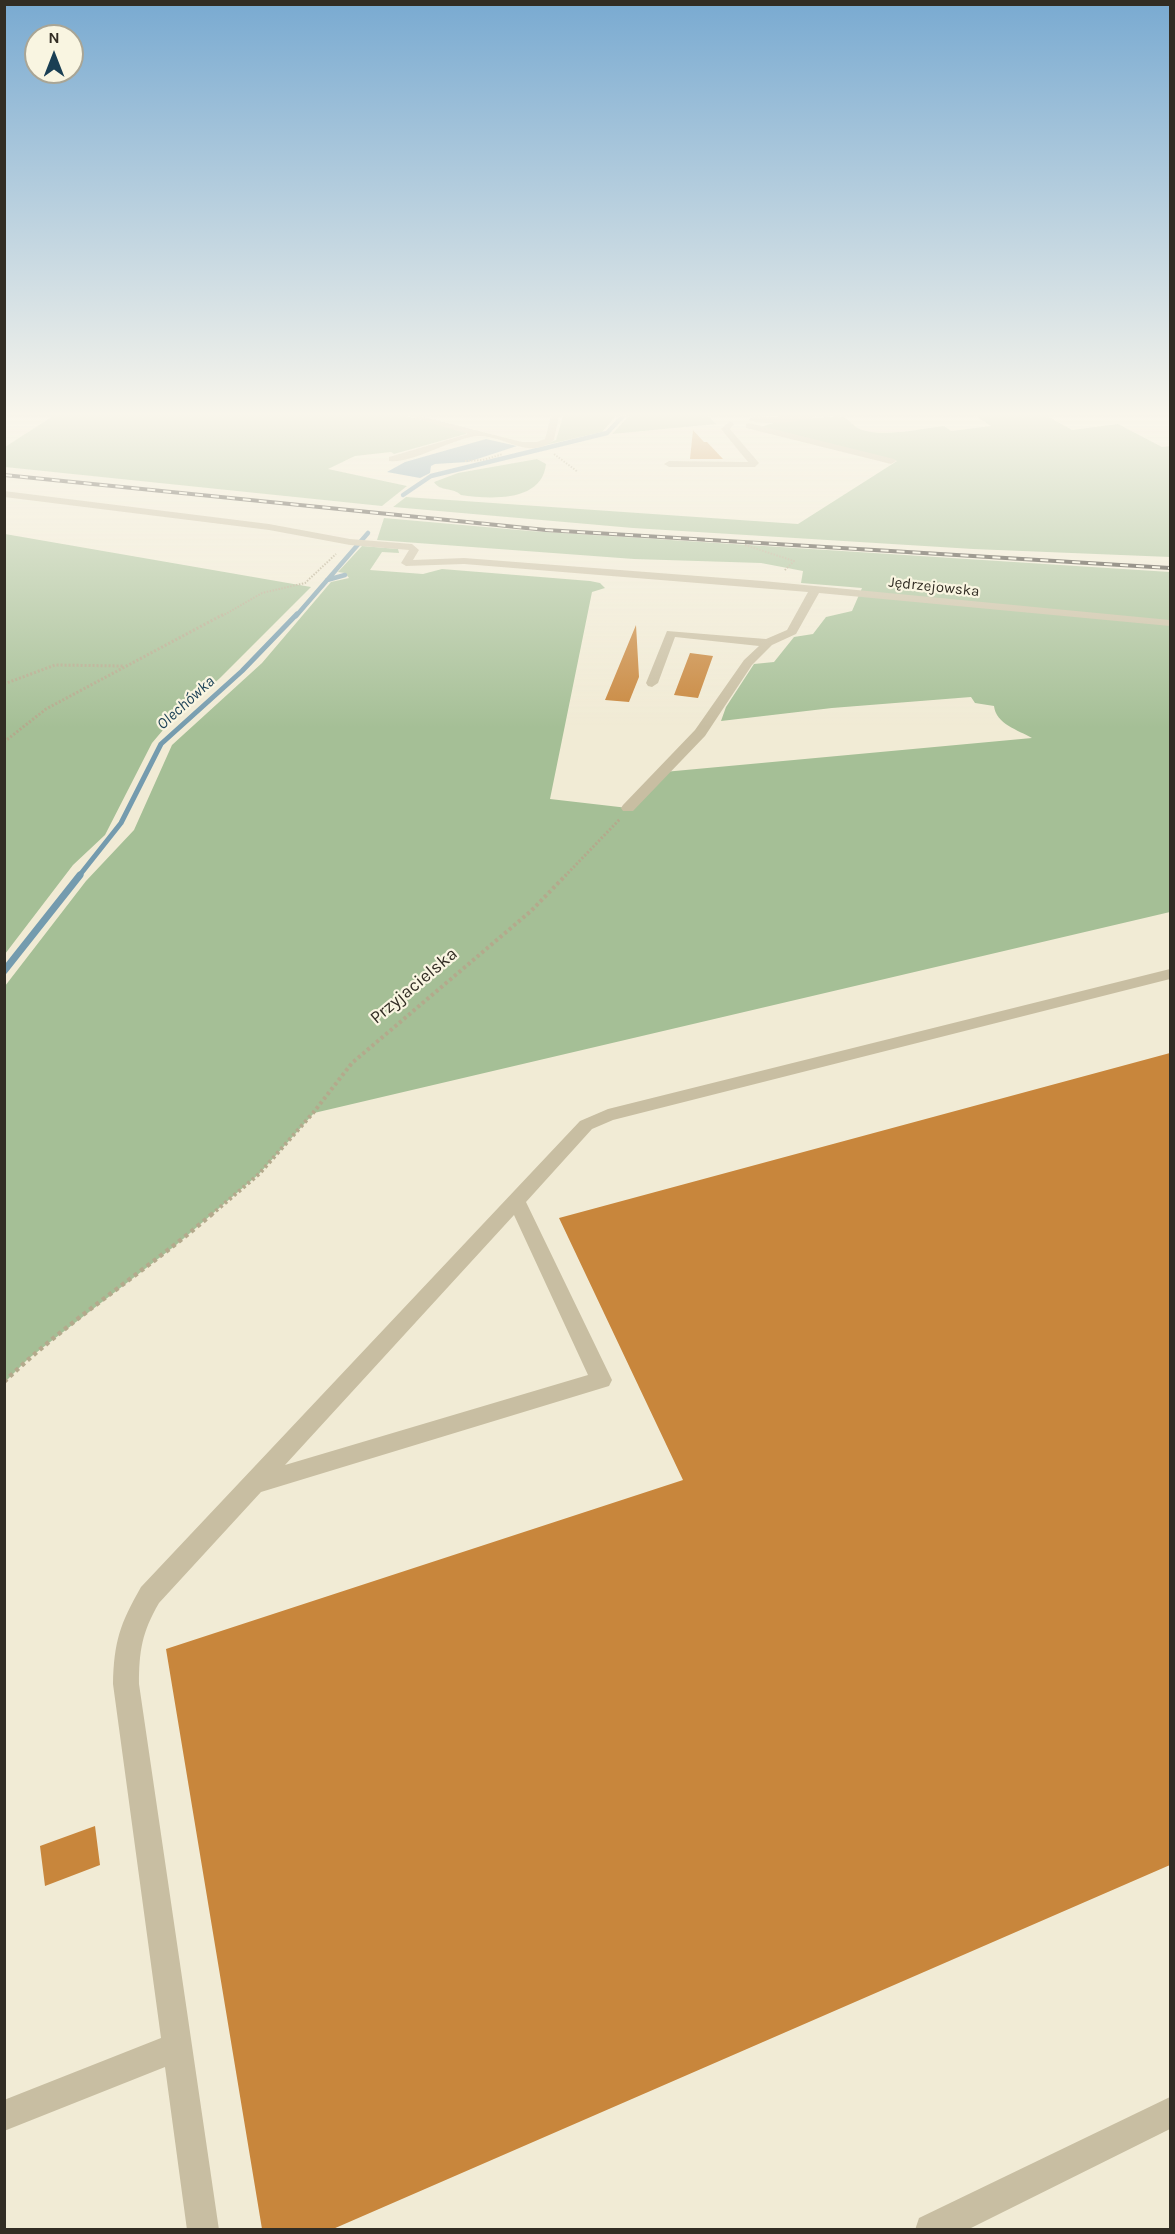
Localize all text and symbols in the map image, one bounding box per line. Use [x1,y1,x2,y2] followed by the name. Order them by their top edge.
[24,24,84,84] north arrow
[48,28,60,47] text: N
[888,573,980,601] street label: Jędrzejowska
[153,672,219,734] water label: Olechówka
[366,943,462,1029] street label: Przyjacielska

